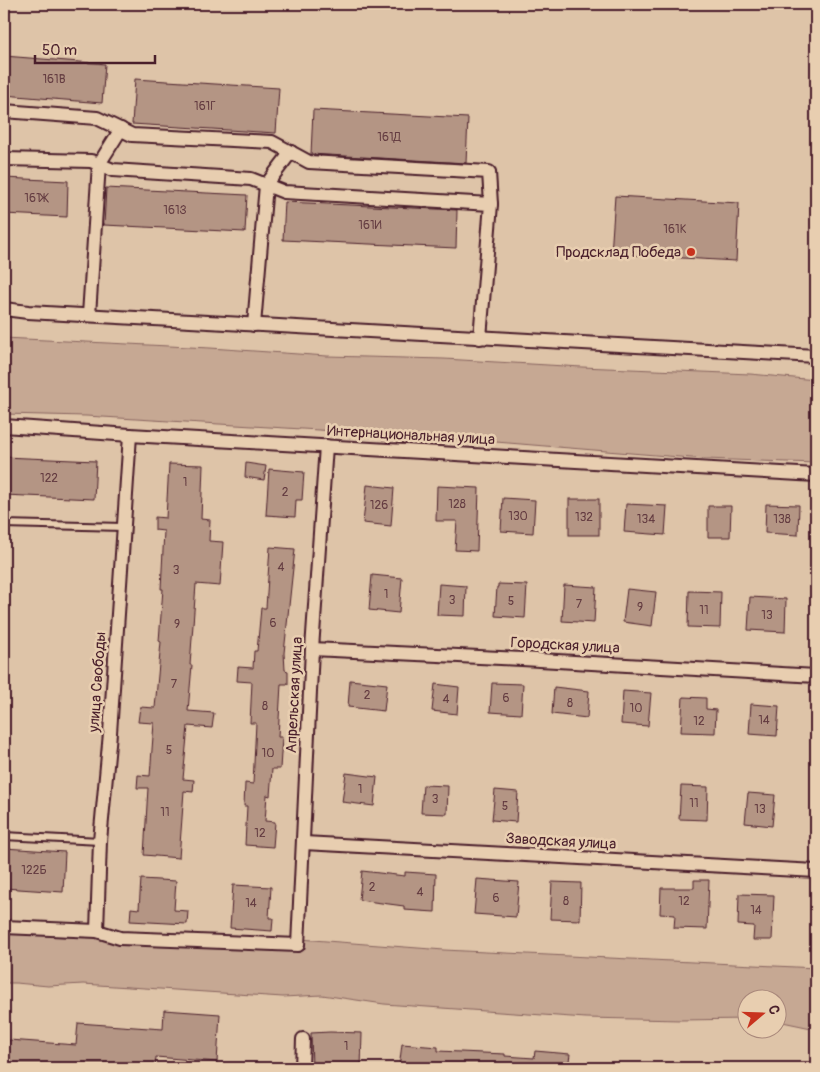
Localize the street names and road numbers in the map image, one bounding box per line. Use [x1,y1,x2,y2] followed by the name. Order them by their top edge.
[326,422,496,449] street label: Интернациональная улица
[84,631,110,734] street label: улица Свободы
[510,633,620,658] street label: Городская улица
[282,636,307,754] street label: Апрельская улица
[505,829,617,854] street label: Заводская улица

